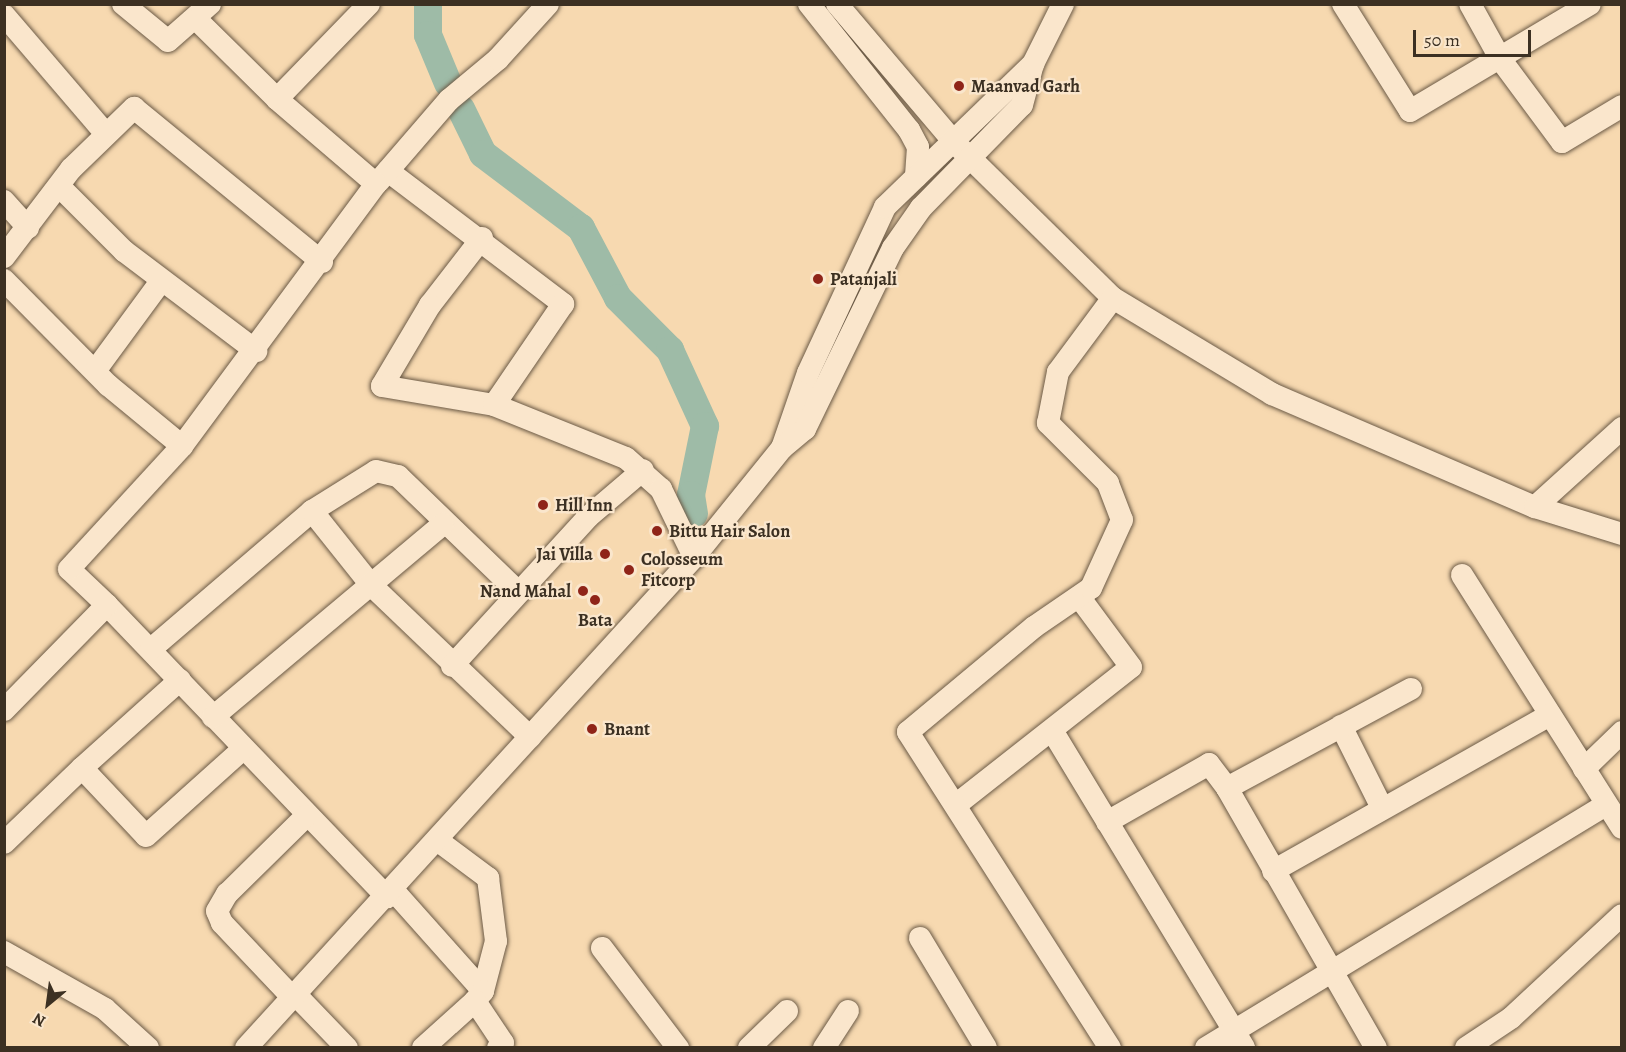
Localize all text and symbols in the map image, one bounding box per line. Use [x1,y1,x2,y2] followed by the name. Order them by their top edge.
[1416,18,1534,56] scale bar
[1424,28,1460,52] text: 50 m
[971,75,1080,97] place label: Maanvad Garh
[952,79,966,93] marker: Maanvad Garh
[830,268,897,290] place label: Patanjali
[811,272,825,286] marker: Patanjali
[555,494,613,516] place label: Hill Inn
[536,498,550,512] marker: Hill Inn
[669,520,790,542] place label: Bittu Hair Salon
[650,524,664,538] marker: Bittu Hair Salon
[537,543,593,565] place label: Jai Villa
[598,547,612,561] marker: Jai Villa
[641,549,723,592] place label: Colosseum Fitcorp
[622,563,636,577] marker: Colosseum Fitcorp
[480,580,571,602] place label: Nand Mahal
[576,584,590,598] marker: Nand Mahal
[588,593,602,607] marker: Bata
[578,609,612,631] place label: Bata
[604,718,650,740] place label: Bnant
[585,722,599,736] marker: Bnant
[18,974,78,1034] north arrow
[29,1007,50,1032] text: N

